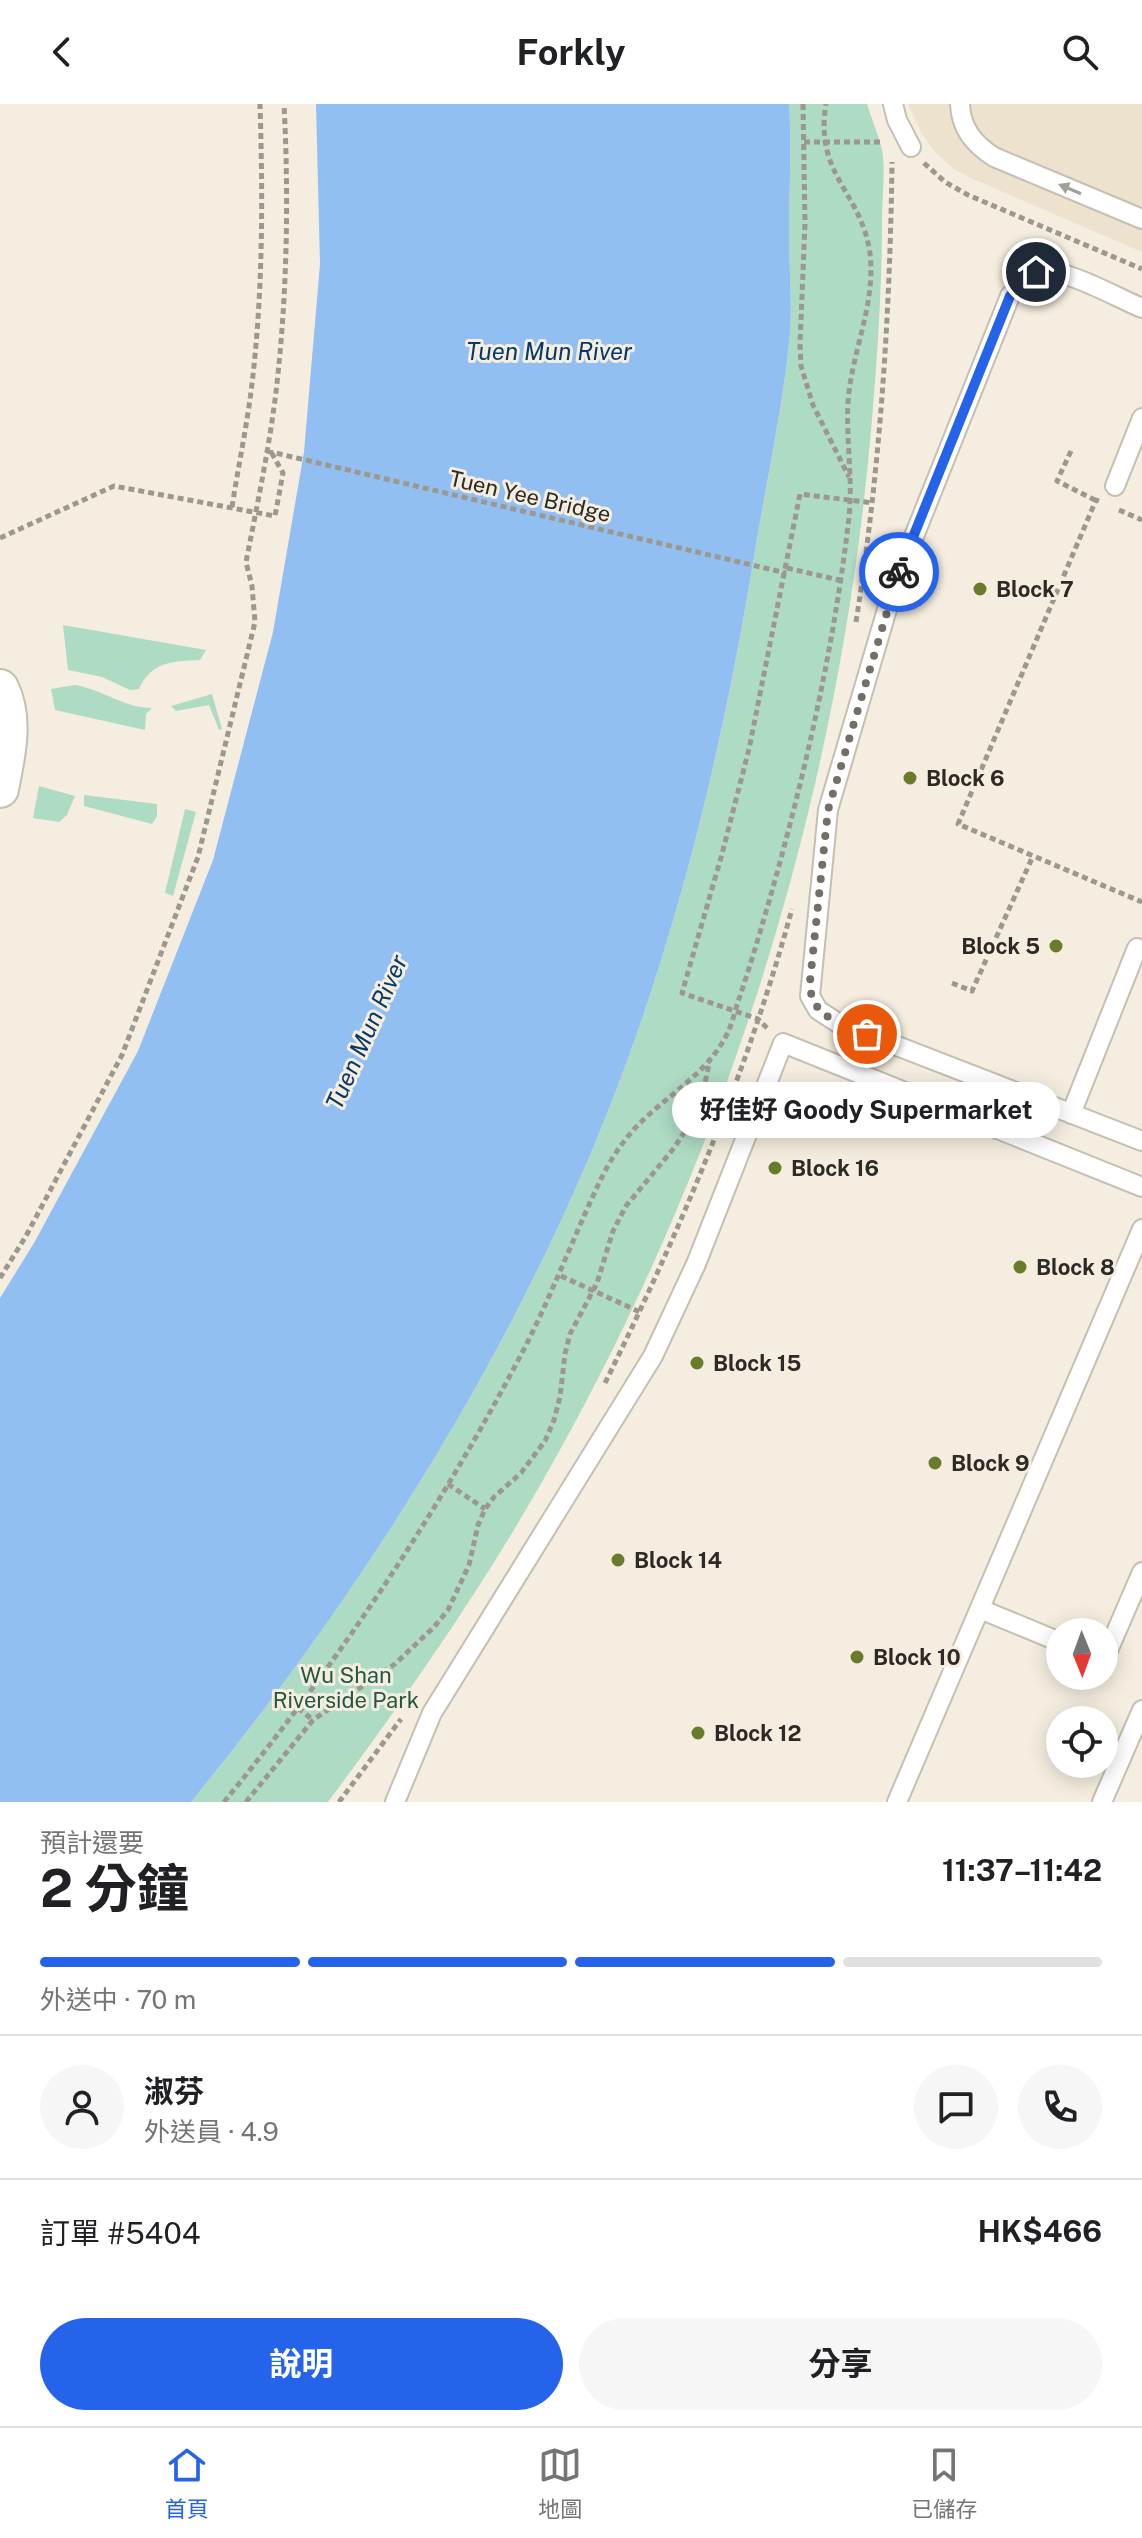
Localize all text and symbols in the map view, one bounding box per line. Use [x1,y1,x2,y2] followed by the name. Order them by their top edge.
[40,30,84,74] icon: back
[1058,30,1102,74] icon: search
[517,31,625,73] text: Forkly
[1058,182,1082,195] one-way arrow
[1002,238,1070,306] pin
[1014,250,1058,294] icon: home
[466,337,633,365] water label: Tuen Mun River
[447,465,613,527] street label: Tuen Yee Bridge
[859,532,939,612] courier
[877,550,921,594] icon: bike
[996,576,1074,602] place label: Block 7
[971,580,989,598] marker: Block 7
[926,765,1005,791] place label: Block 6
[901,769,919,787] marker: Block 6
[961,933,1040,959] place label: Block 5
[1047,937,1065,955] marker: Block 5
[319,950,413,1114] water label: Tuen Mun River
[833,1000,901,1068] pin
[845,1012,889,1056] icon: bag
[673,1082,1061,1138] callout: 好佳好 Goody Supermarket
[699,1094,1033,1125] text: 好佳好 Goody Supermarket
[791,1155,879,1181] place label: Block 16
[766,1159,784,1177] marker: Block 16
[1036,1254,1115,1280] place label: Block 8
[1011,1258,1029,1276] marker: Block 8
[713,1350,801,1376] place label: Block 15
[688,1354,706,1372] marker: Block 15
[951,1450,1029,1476] place label: Block 9
[926,1454,944,1472] marker: Block 9
[634,1547,722,1573] place label: Block 14
[609,1551,627,1569] marker: Block 14
[1046,1618,1118,1690] north arrow
[1046,1618,1118,1778] map controls
[873,1644,961,1670] place label: Block 10
[848,1648,866,1666] marker: Block 10
[273,1662,419,1713] park label: Wu Shan Riverside Park
[1046,1706,1118,1778] button: locate
[714,1720,801,1746] place label: Block 12
[689,1724,707,1742] marker: Block 12
[40,1827,144,1858] text: 預計還要
[942,1852,1102,1888] text: 11:37–11:42
[40,1858,189,1919] text: 2 分鐘
[40,1984,196,2015] text: 外送中 · 70 m
[40,2065,124,2149] button: person
[914,2065,998,2149] button: chat
[1018,2065,1102,2149] button: phone
[144,2073,204,2109] text: 淑芬
[144,2116,279,2147] text: 外送員 · 4.9
[978,2213,1102,2249] text: HK$466
[40,2215,201,2251] text: 訂單 #5404
[40,2318,563,2410] button: 說明
[579,2318,1102,2410] button: 分享
[165,2443,209,2523] tab: 首頁
[538,2443,582,2523] tab: 地圖
[911,2443,977,2523] tab: 已儲存

